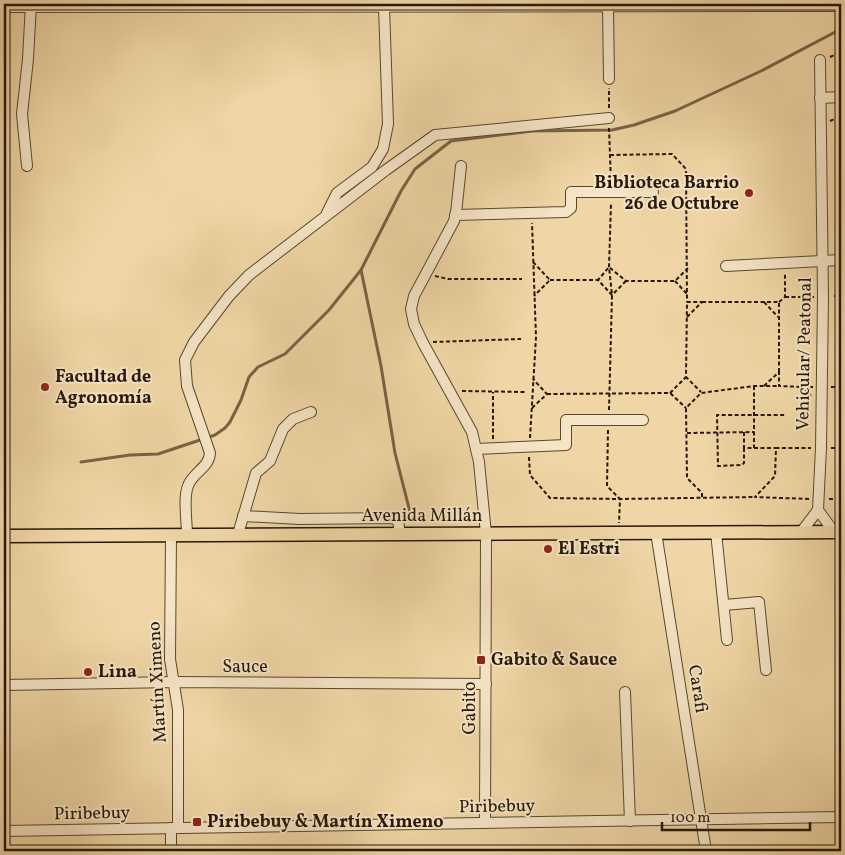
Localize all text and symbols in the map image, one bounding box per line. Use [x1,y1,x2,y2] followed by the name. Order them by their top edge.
[594,171,739,217] place label: Biblioteca Barrio 26 de Octubre
[743,187,755,199] marker: Biblioteca Barrio 26 de Octubre
[791,277,819,431] street label: Vehicular/ Peatonal
[55,365,152,411] place label: Facultad de Agronomía
[39,381,51,393] marker: Facultad de Agronomía
[362,504,483,529] street label: Avenida Millán
[558,537,620,562] place label: El Estri
[542,543,554,555] marker: El Estri
[142,621,174,743] street label: Martín Ximeno
[491,648,617,673] place label: Gabito & Sauce
[475,654,487,666] marker: Gabito & Sauce
[222,655,268,680] street label: Sauce
[98,660,137,685] place label: Lina
[681,663,713,715] street label: Carafi
[82,666,94,678] marker: Lina
[458,681,483,735] street label: Gabito
[459,794,536,820] street label: Piribebuy
[662,800,810,832] scale bar
[54,801,131,827] street label: Piribebuy
[670,808,710,829] text: 100 m
[207,810,443,835] place label: Piribebuy & Martín Ximeno
[191,816,203,828] marker: Piribebuy & Martín Ximeno

